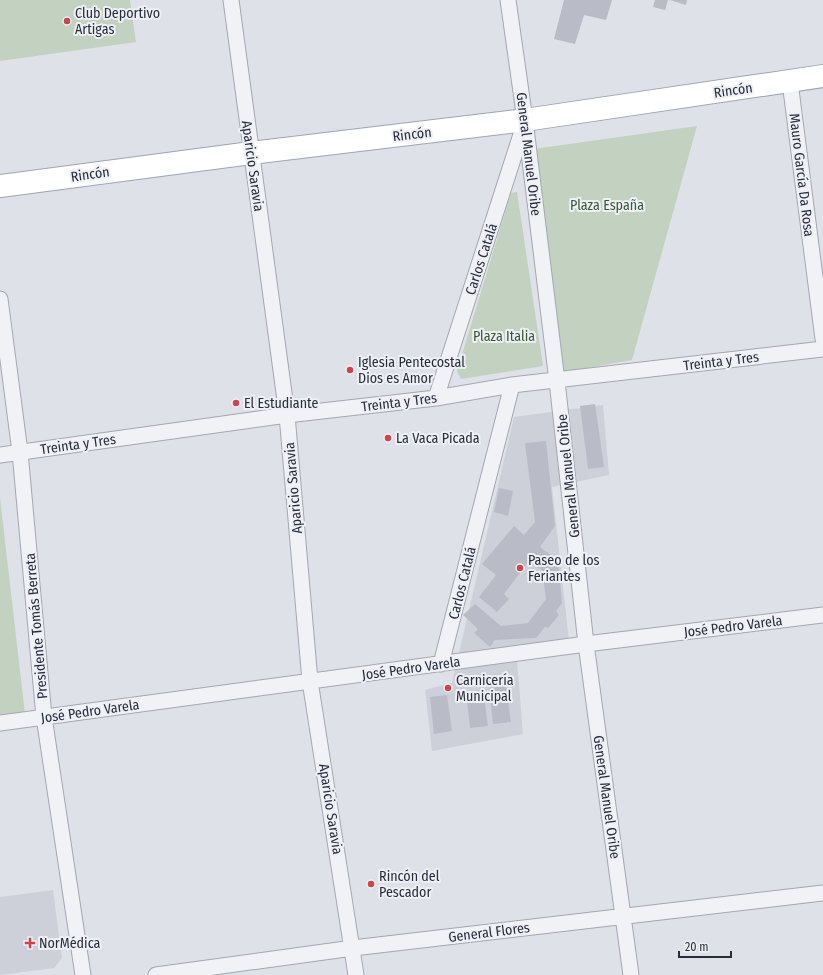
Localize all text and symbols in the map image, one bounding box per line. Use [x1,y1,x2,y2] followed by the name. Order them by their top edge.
[75,5,160,38] place label: Club Deportivo Artigas
[62,16,72,26] marker: Club Deportivo Artigas
[713,79,754,102] street label: Rincón
[512,91,545,217] street label: General Manuel Oribe
[786,112,818,238] street label: Mauro García Da Rosa
[238,119,267,213] street label: Aparicio Saravia
[392,124,432,145] street label: Rincón
[70,163,111,186] street label: Rincón
[570,197,644,214] park label: Plaza España
[462,221,501,297] street label: Carlos Catalá
[473,328,535,345] park label: Plaza Italia
[682,348,760,375] street label: Treinta y Tres
[358,354,465,387] place label: Iglesia Pentecostal Dios es Amor
[345,365,355,375] marker: Iglesia Pentecostal Dios es Amor
[360,389,438,416] street label: Treinta y Tres
[244,395,318,412] place label: El Estudiante
[231,398,241,408] marker: El Estudiante
[554,413,583,539] street label: General Manuel Oribe
[396,430,480,447] place label: La Vaca Picada
[39,431,117,458] street label: Treinta y Tres
[383,433,393,443] marker: La Vaca Picada
[281,441,306,534] street label: Aparicio Saravia
[445,545,480,621] street label: Carlos Catalá
[22,552,51,700] street label: Presidente Tomás Berreta
[528,552,600,585] place label: Paseo de los Feriantes
[515,563,525,573] marker: Paseo de los Feriantes
[683,612,783,641] street label: José Pedro Varela
[361,653,461,684] street label: José Pedro Varela
[456,672,514,705] place label: Carnicería Municipal
[443,683,453,693] marker: Carnicería Municipal
[40,696,140,727] street label: José Pedro Varela
[589,734,624,860] street label: General Manuel Oribe
[315,762,346,856] street label: Aparicio Saravia
[379,868,440,901] place label: Rincón del Pescador
[366,879,376,889] marker: Rincón del Pescador
[447,919,531,946] street label: General Flores
[679,933,731,959] scale bar
[39,935,101,952] place label: NorMédica
[24,937,36,949] marker: NorMédica
[685,940,709,954] text: 20 m

